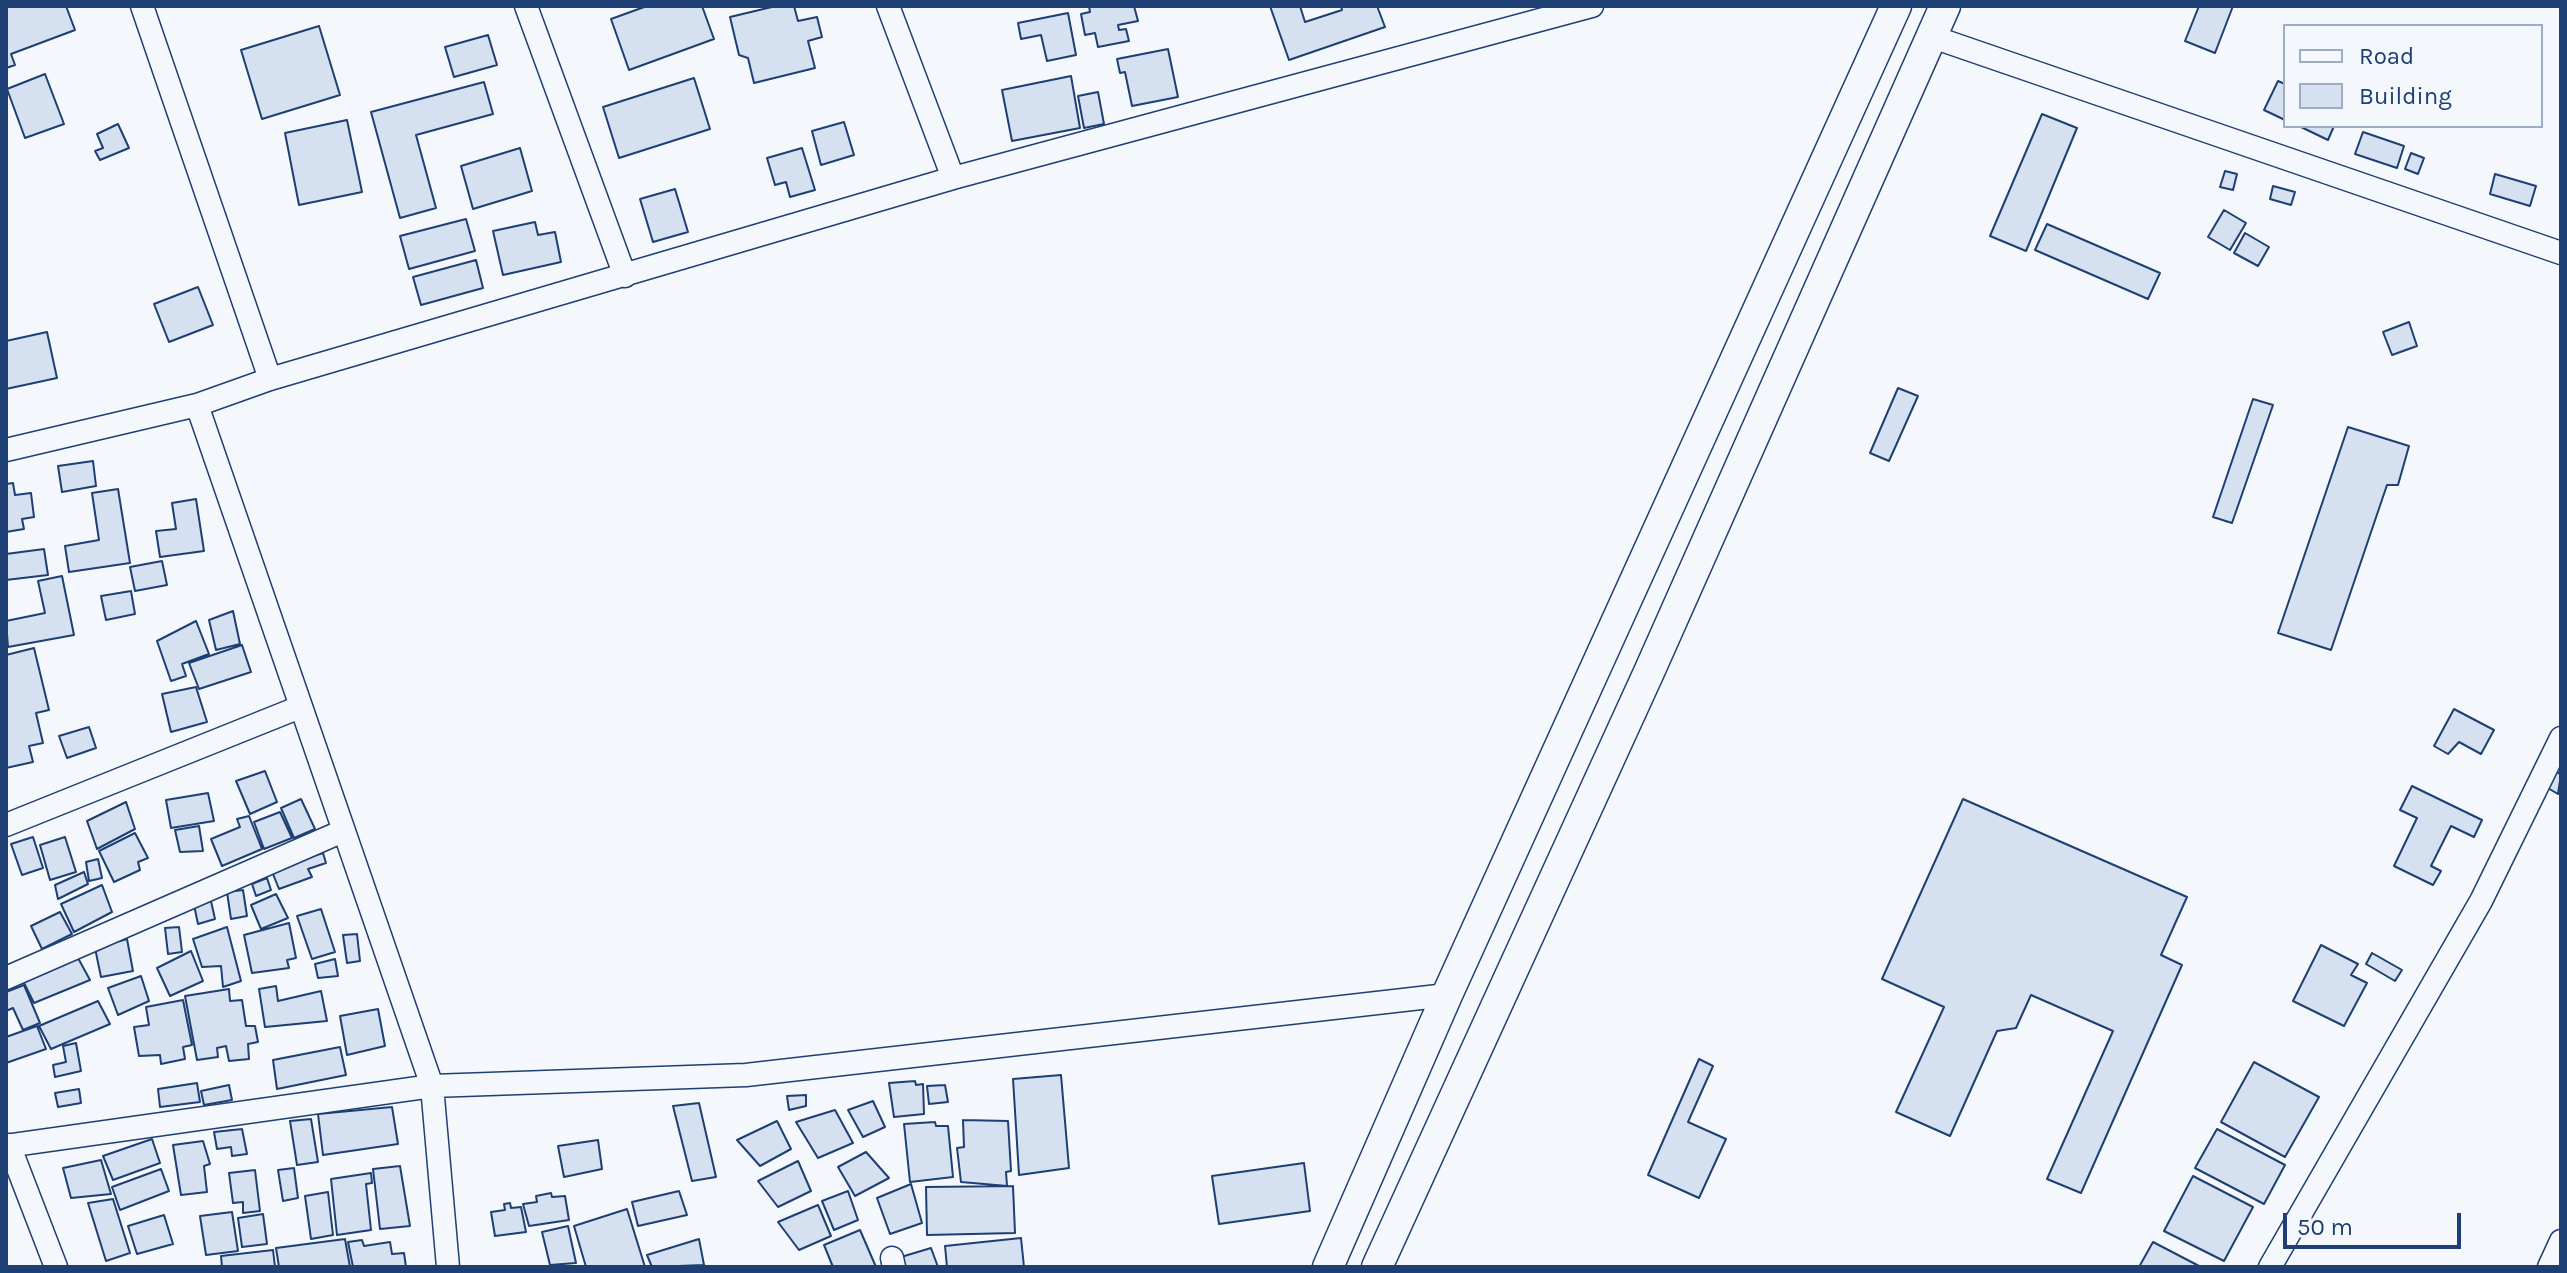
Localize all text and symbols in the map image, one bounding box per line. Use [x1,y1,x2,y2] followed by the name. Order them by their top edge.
[2283,24,2543,128] legend
[2359,42,2414,70] text: Road
[2359,82,2452,110] text: Building
[2287,1197,2465,1247] scale bar
[2297,1213,2353,1241] text: 50 m

